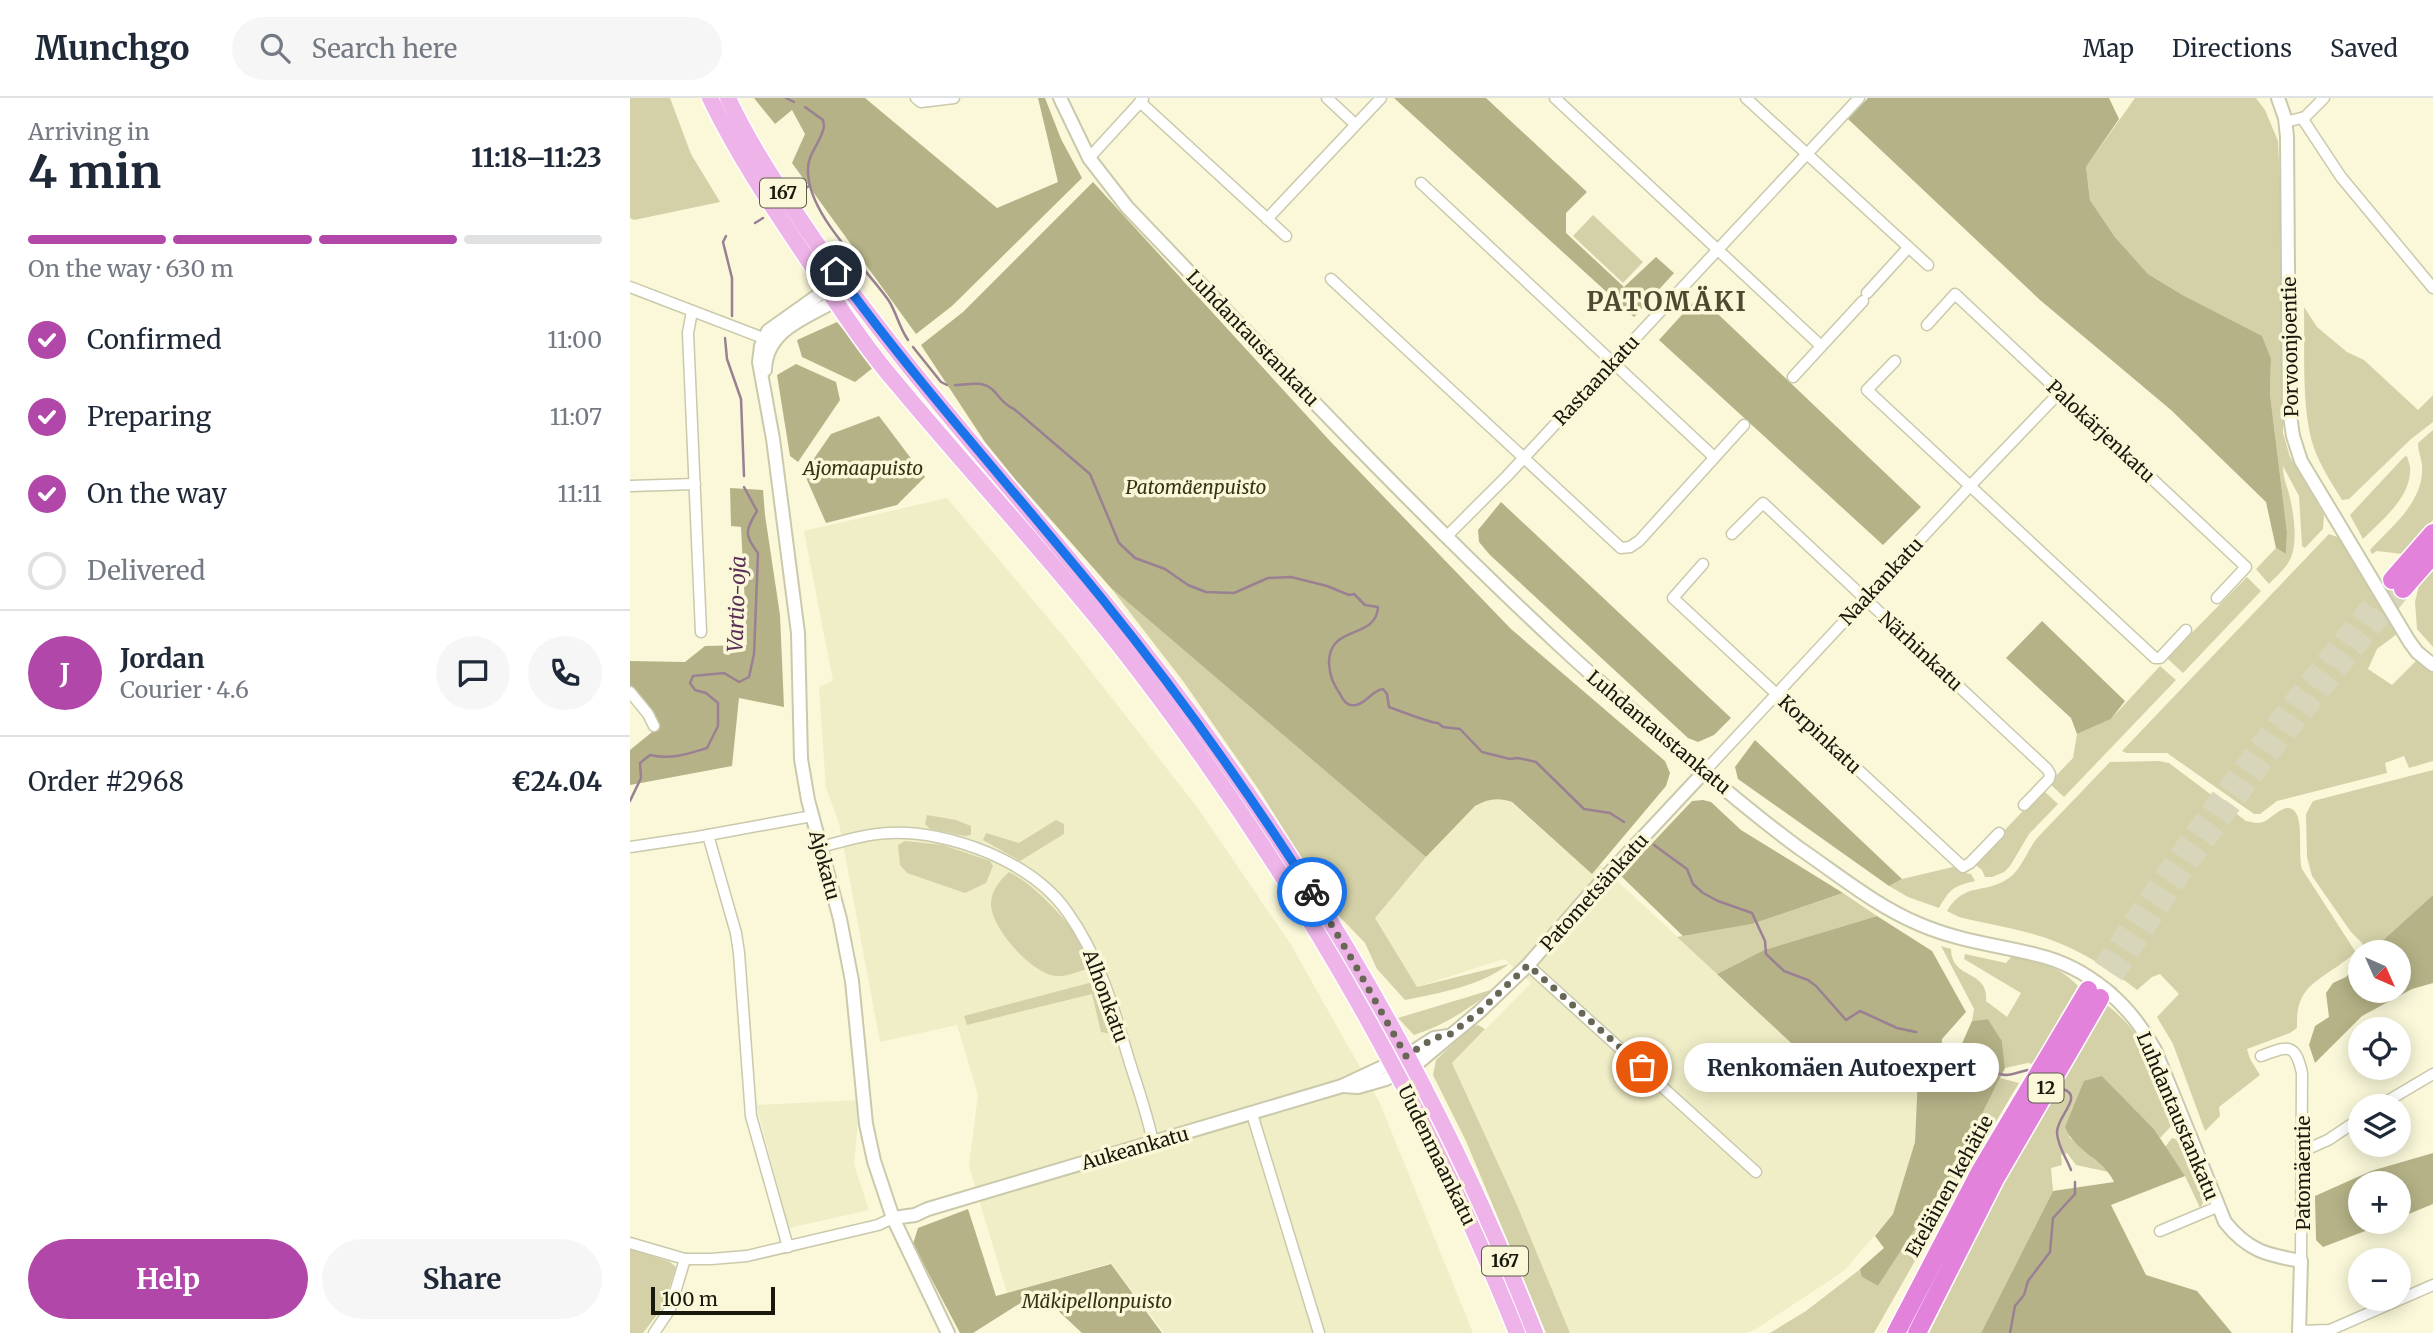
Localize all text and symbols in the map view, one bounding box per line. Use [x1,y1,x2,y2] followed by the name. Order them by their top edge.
[232,17,722,80] search box
[35,28,190,69] text: Munchgo
[256,29,294,67] icon: search
[312,32,457,65] text: Search here
[2083,33,2134,64] text: Map
[2172,33,2292,64] text: Directions
[2330,33,2398,64] text: Saved
[28,117,150,146] text: Arriving in
[471,141,602,174] text: 11:18–11:23
[28,143,161,201] text: 4 min
[760,178,806,208] road number: 167
[806,241,866,301] pin
[817,252,855,290] icon: home
[28,254,234,283] text: On the way · 630 m
[1182,265,1324,411] street label: Luhdantaustankatu
[2277,276,2303,417] street label: Porvoonjoentie
[1586,285,1748,318] district label: PATOMÄKI
[28,321,66,359] icon: check
[87,323,222,356] text: Confirmed
[547,325,602,354] text: 11:00
[1548,330,1644,430] street label: Rastaankatu
[2042,375,2160,487] street label: Palokärjenkatu
[28,398,66,436] icon: check
[87,400,211,433] text: Preparing
[550,402,602,431] text: 11:07
[801,456,923,480] park label: Ajomaapuisto
[28,475,66,513] icon: check
[1126,475,1267,499] park label: Patomäenpuisto
[87,477,227,510] text: On the way
[558,479,602,508] text: 11:11
[1834,532,1928,630] street label: Naakankatu
[87,554,206,587] text: Delivered
[721,555,752,653] water label: Vartio-oja
[1874,606,1968,696] street label: Närhinkatu
[436,636,510,710] button: chat
[528,636,602,710] button: phone
[120,642,205,675] text: Jordan
[60,657,70,690] text: J
[1582,665,1736,799] street label: Luhdantaustankatu
[120,675,249,704] text: Courier · 4.6
[1774,690,1866,778] street label: Korpinkatu
[28,765,184,798] text: Order #2968
[511,765,602,798] text: €24.04
[804,827,846,903] street label: Ajokatu
[1535,828,1653,956] street label: Patometsänkatu
[1277,857,1347,927] courier
[1293,873,1331,911] icon: bike
[2348,940,2412,1003] north arrow
[2348,940,2411,1311] map controls
[1078,945,1134,1046] street label: Alhonkatu
[2348,1017,2411,1080] button: locate
[2132,1028,2224,1204] street label: Luhdantaustankatu
[1612,1037,1672,1097] pin
[1684,1042,1999,1091] callout: Renkomäen Autoexpert
[1623,1048,1661,1086] icon: bag
[1707,1053,1976,1082] text: Renkomäen Autoexpert
[2028,1073,2064,1102] road number: 12
[1393,1081,1481,1229] street label: Uudenmaankatu
[2348,1094,2411,1157] button: layers
[1900,1111,1998,1261] street label: Eteläinen kehätie
[2291,1115,2315,1231] street label: Patomäentie
[1078,1121,1191,1175] street label: Aukeankatu
[2348,1171,2411,1234] button: +
[28,1239,308,1319] button: Help
[322,1239,602,1319] button: Share
[1482,1246,1528,1276] road number: 167
[2348,1248,2411,1311] button: −
[651,1284,775,1316] scale bar
[662,1287,718,1311] text: 100 m
[1021,1289,1172,1313] park label: Mäkipellonpuisto

